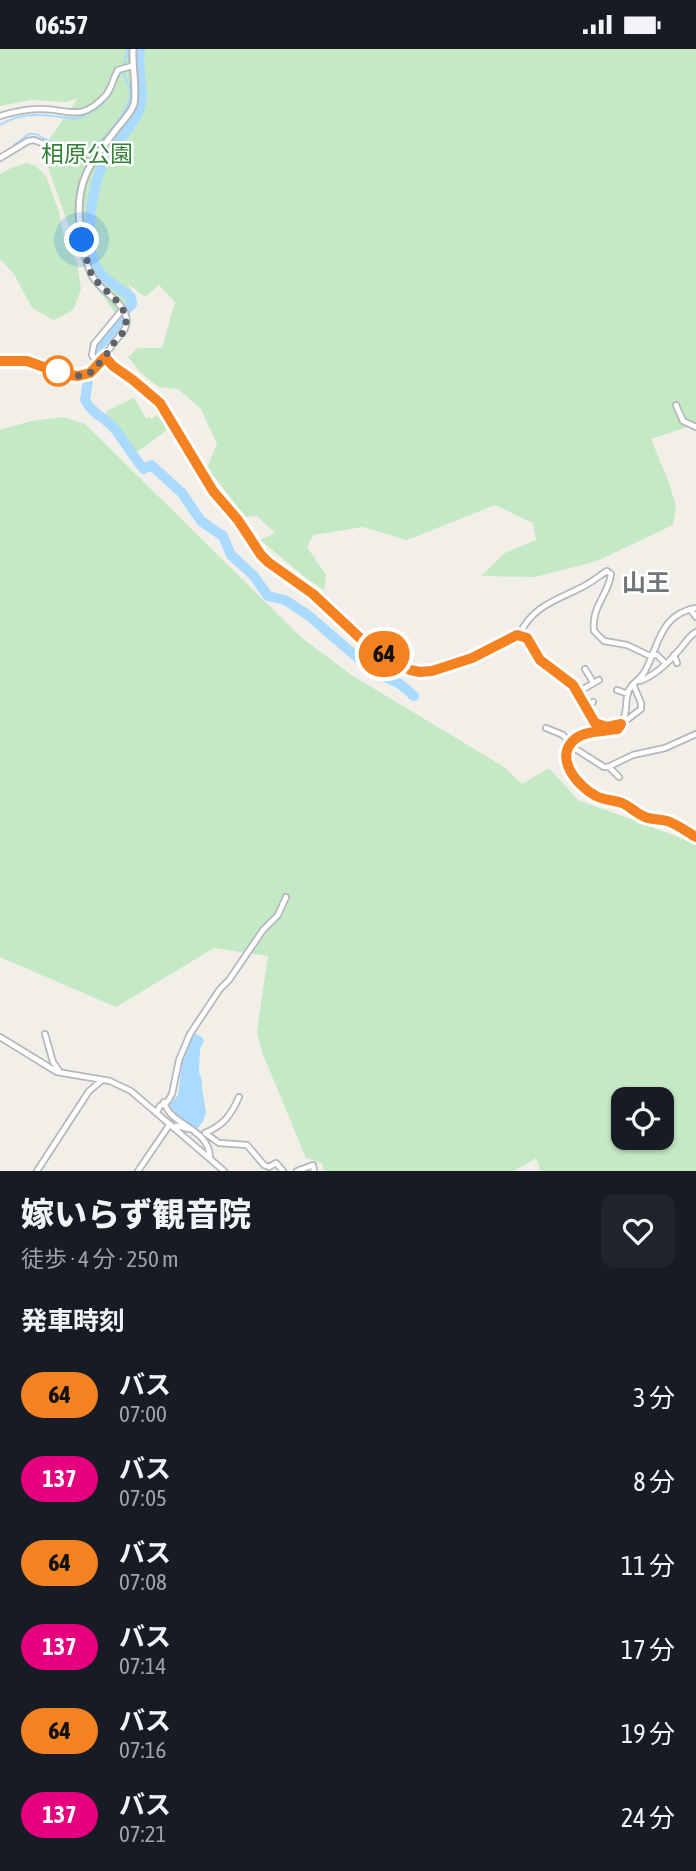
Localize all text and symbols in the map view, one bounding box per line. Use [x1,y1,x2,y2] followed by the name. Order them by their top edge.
[35,10,89,40] text: 06:57
[41,141,133,167] park label: 相原公園
[64,222,99,257] your location
[43,356,73,386] unlabelled marker
[622,569,670,596] district label: 山王
[352,631,416,677] line badge: 64
[373,640,395,667] text: 64
[611,1087,674,1150] map controls
[611,1087,674,1150] button: locate
[601,1194,675,1268] button: heart
[21,1195,251,1233] text: 嫁いらず観音院
[21,1246,179,1272] text: 徒歩 · 4 分 · 250 m
[21,1306,125,1336] text: 発車時刻
[119,1370,171,1400] text: バス
[48,1381,71,1408] text: 64
[633,1383,675,1413] text: 3 分
[119,1401,167,1427] text: 07:00
[119,1454,171,1484] text: バス
[43,1465,76,1492] text: 137
[633,1467,675,1497] text: 8 分
[119,1485,167,1511] text: 07:05
[119,1538,171,1568] text: バス
[48,1549,71,1576] text: 64
[621,1551,675,1581] text: 11 分
[119,1569,167,1595] text: 07:08
[119,1622,171,1652] text: バス
[43,1633,76,1660] text: 137
[621,1635,675,1665] text: 17 分
[119,1653,166,1679] text: 07:14
[119,1706,171,1736] text: バス
[48,1717,71,1744] text: 64
[621,1719,675,1749] text: 19 分
[119,1737,166,1763] text: 07:16
[119,1790,171,1820] text: バス
[43,1801,76,1828] text: 137
[621,1803,675,1833] text: 24 分
[119,1821,166,1847] text: 07:21

